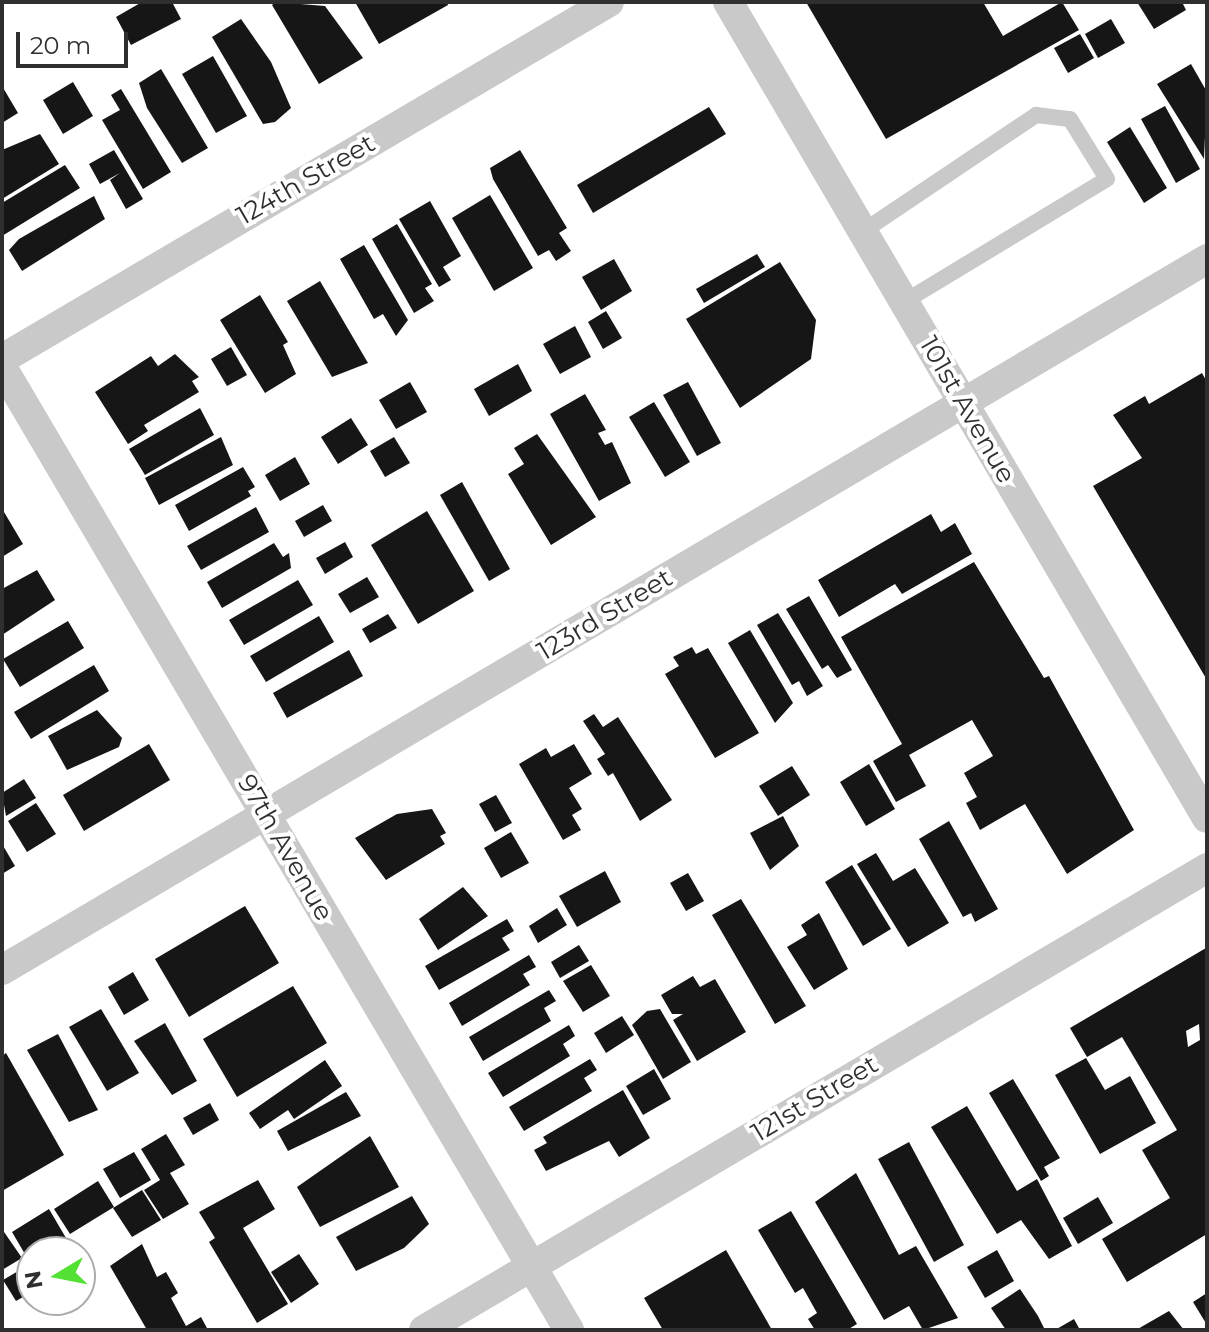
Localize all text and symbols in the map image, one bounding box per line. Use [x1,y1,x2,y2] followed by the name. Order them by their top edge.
[20,16,132,66] scale bar
[30,31,91,60] text: 20 m
[231,128,381,232] street label: 124th Street
[912,331,1022,489] street label: 101st Avenue
[532,562,678,668] street label: 123rd Street
[231,769,339,927] street label: 97th Avenue
[746,1049,884,1149] street label: 121st Street
[16,1236,96,1316] north arrow
[19,1269,49,1291] text: N

